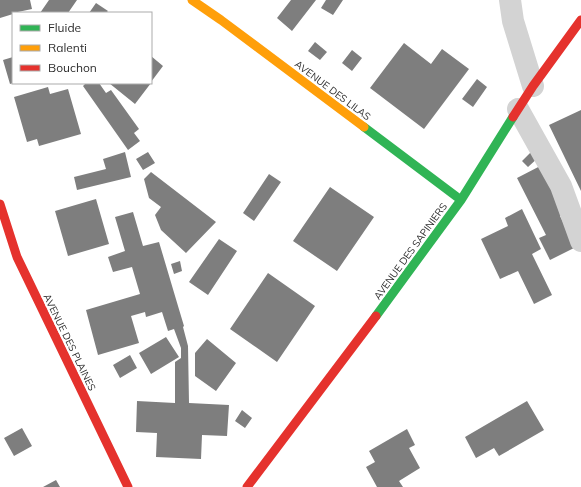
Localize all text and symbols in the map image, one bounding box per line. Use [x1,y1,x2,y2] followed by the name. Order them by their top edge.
[12,12,152,84] legend
[48,20,81,35] text: Fluide
[48,40,87,55] text: Ralenti
[292,58,373,123] street label: AVENUE DES LILAS
[48,60,97,75] text: Bouchon
[371,200,450,302] street label: AVENUE DES SAPINIERS
[40,292,99,393] street label: AVENUE DES PLAINES

